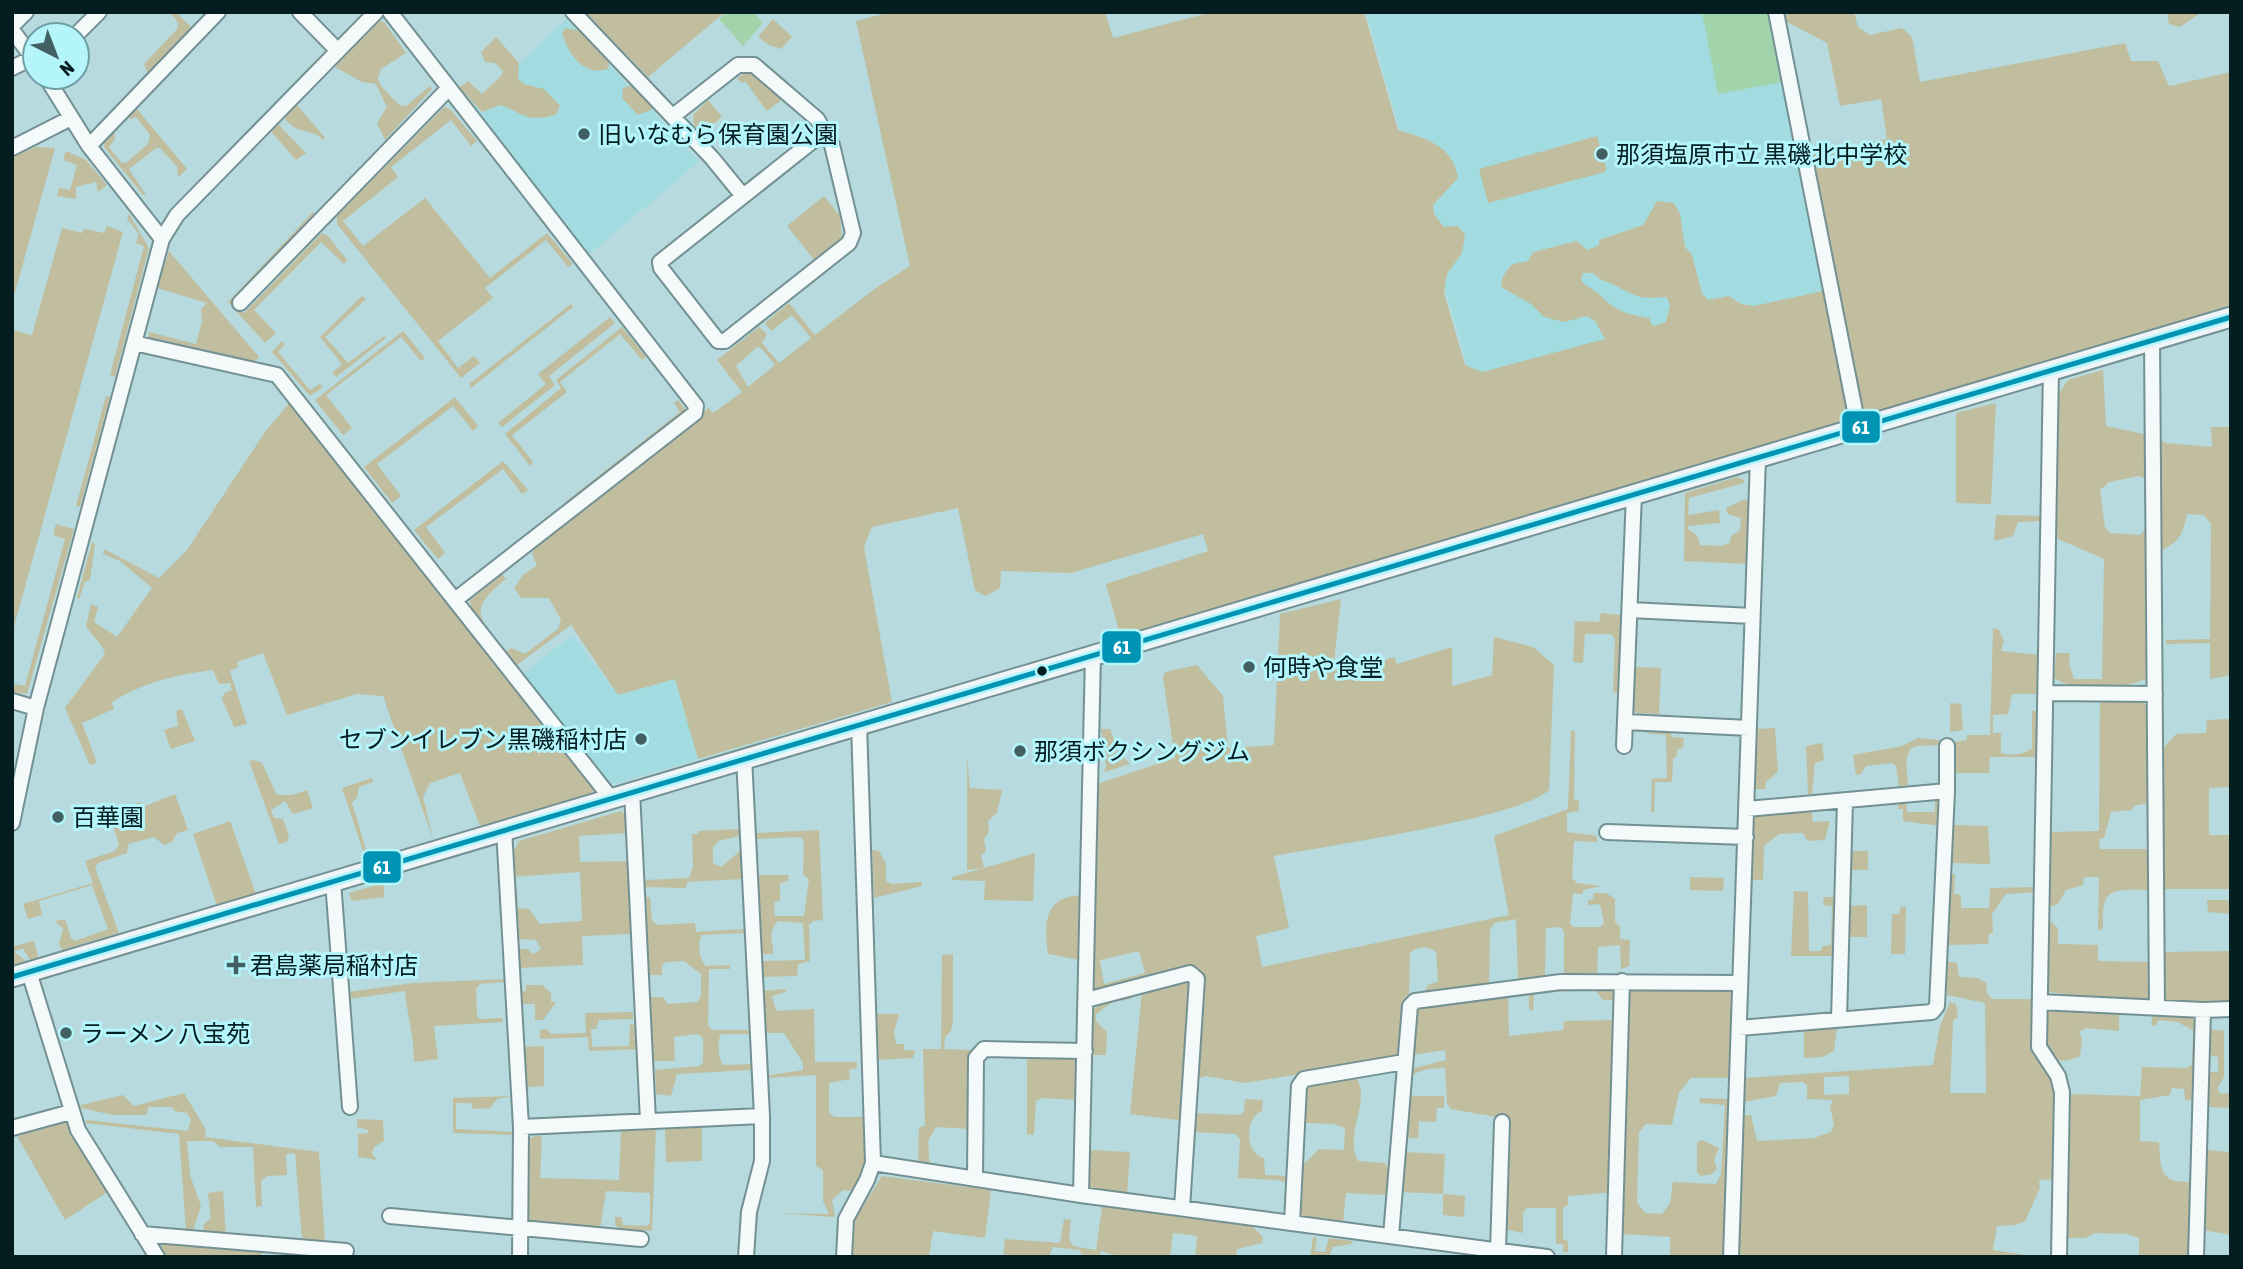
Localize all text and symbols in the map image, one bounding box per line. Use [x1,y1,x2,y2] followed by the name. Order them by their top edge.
[21,21,91,91] north arrow
[56,57,79,81] text: N
[598,121,838,148] place label: 旧いなむら保育園公園
[576,126,592,142] marker: 旧いなむら保育園公園
[1616,141,1907,168] place label: 那須塩原市立 黒磯北中学校
[1594,146,1610,162] marker: 那須塩原市立 黒磯北中学校
[1841,410,1881,444] line badge: 61
[1852,416,1870,438] text: 61
[1101,630,1142,664] line badge: 61
[1113,636,1131,658] text: 61
[1263,654,1383,681] place label: 何時や食堂
[1241,659,1257,675] marker: 何時や食堂
[1035,664,1049,678] unlabelled marker
[339,726,627,753] place label: セブンイレブン黒磯稲村店
[633,731,649,747] marker: セブンイレブン黒磯稲村店
[1034,738,1250,765] place label: 那須ボクシングジム
[1012,743,1028,759] marker: 那須ボクシングジム
[72,804,144,831] place label: 百華園
[50,809,66,825] marker: 百華園
[362,850,402,884] line badge: 61
[373,856,391,878] text: 61
[250,952,418,979] place label: 君島薬局稲村店
[228,957,244,973] marker: 君島薬局稲村店
[80,1020,250,1047] place label: ラーメン 八宝苑
[58,1025,74,1041] marker: ラーメン 八宝苑

